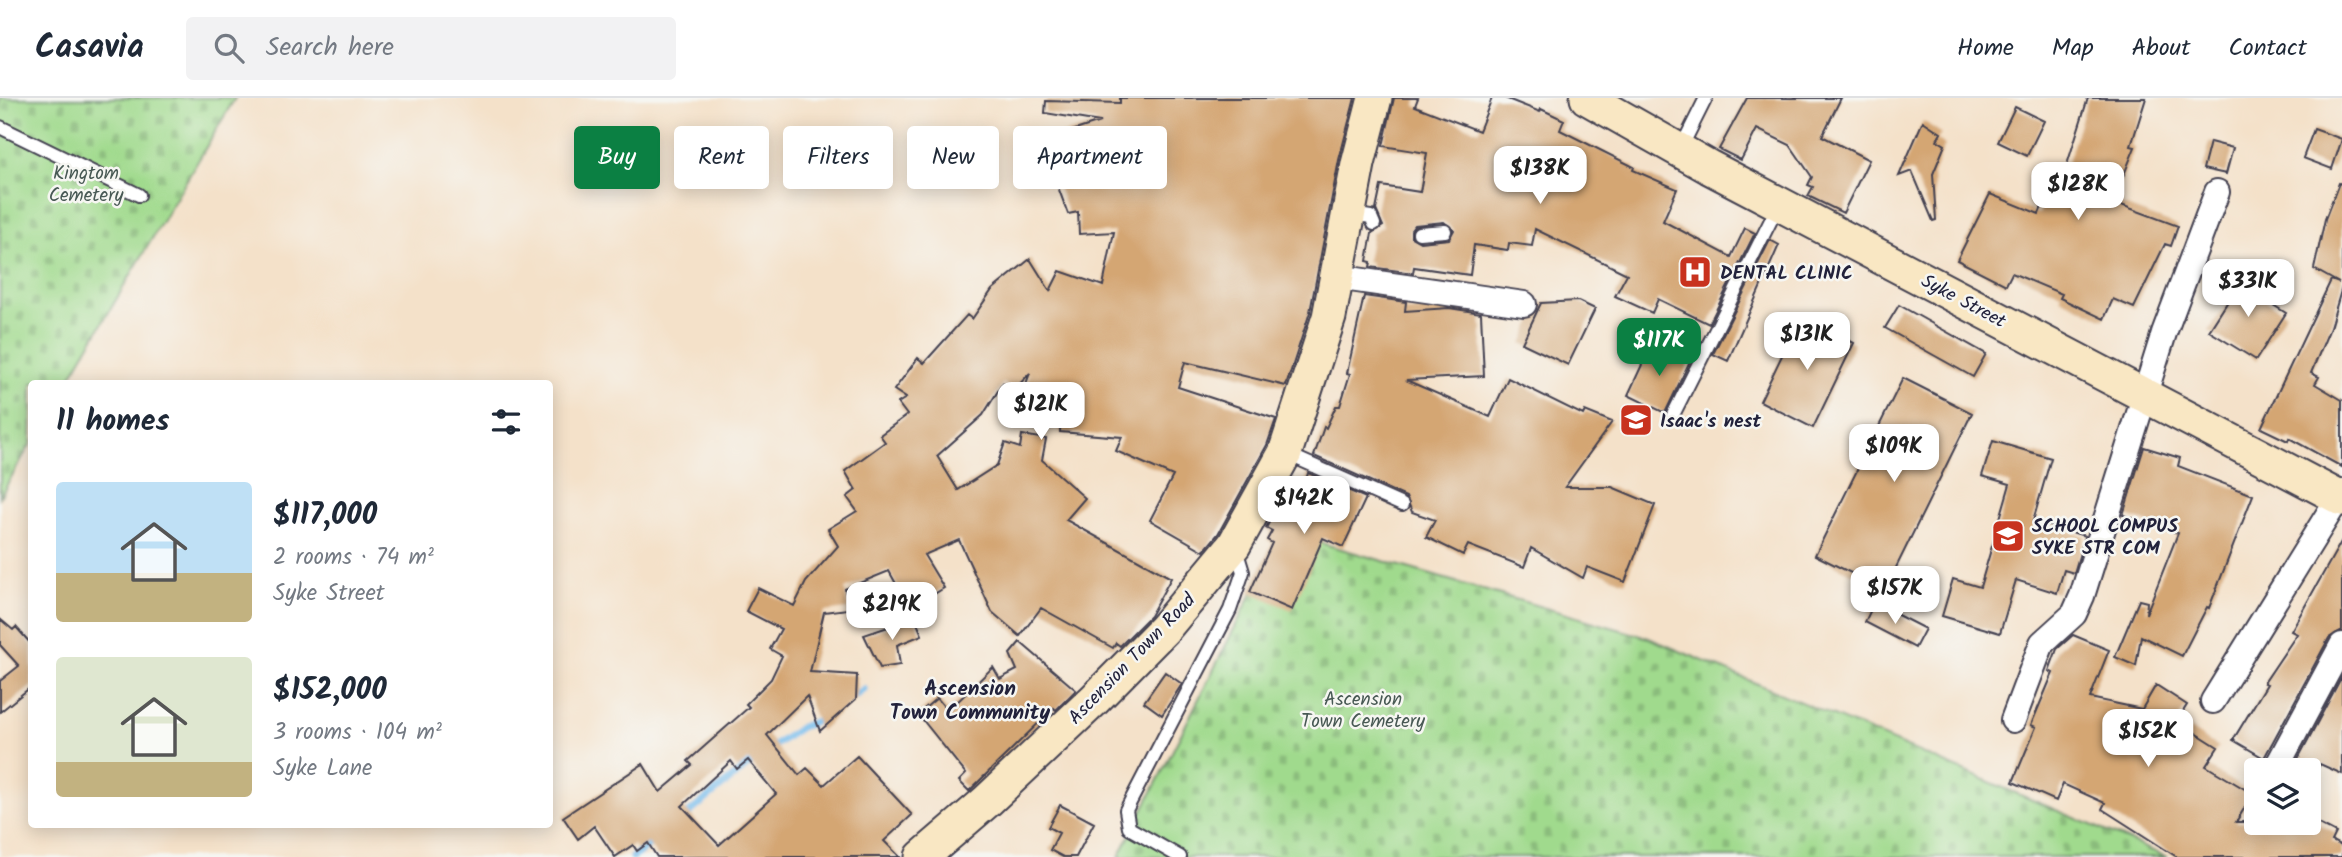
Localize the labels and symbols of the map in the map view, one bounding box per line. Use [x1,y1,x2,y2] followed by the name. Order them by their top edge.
[1491,146,1589,206] pin: $138K
[49,159,124,211] park label: Kingtom Cemetery
[2029,162,2127,222] pin: $128K
[1676,253,1714,291] hospital icon: DENTAL CLINIC
[1720,259,1853,289] place label: DENTAL CLINIC
[2199,260,2297,319] pin: $331K
[1915,267,2011,337] street label: Syke Street
[1758,313,1856,372] pin: $131K
[1610,318,1708,378] pin: $117K
[992,382,1090,442] pin: $121K
[1617,401,1655,439] school or university icon: Isaac's nest
[1660,407,1761,437] place label: Isaac's nest
[1845,424,1943,484] pin: $109K
[1255,476,1353,536] pin: $142K
[2032,512,2178,564] place label: SCHOOL COMPUS SYKE STR COM
[1989,517,2027,555] school or university icon: SCHOOL COMPUS SYKE STR COM
[1846,566,1944,626] pin: $157K
[843,582,941,642] pin: $219K
[1062,586,1204,732] street label: Ascension Town Road
[890,673,1050,730] district label: Ascension Town Community
[1301,685,1426,737] park label: Ascension Town Cemetery
[2099,710,2197,769] pin: $152K

